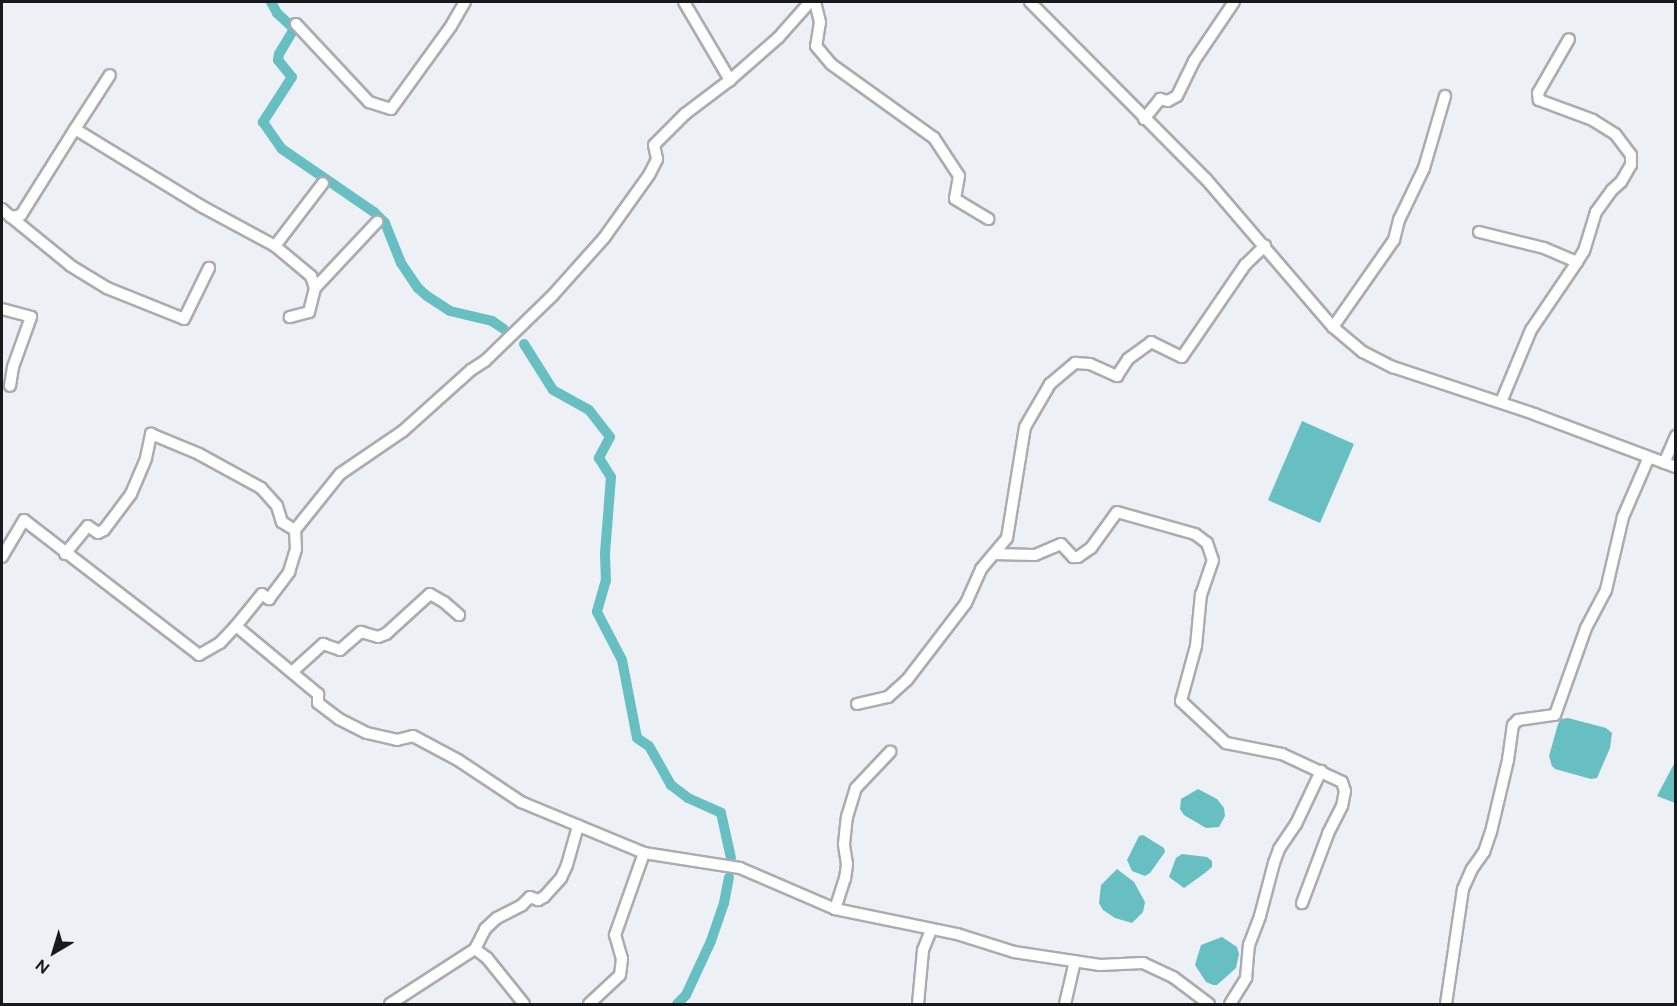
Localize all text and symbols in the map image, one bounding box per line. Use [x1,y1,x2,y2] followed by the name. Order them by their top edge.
[24,922,84,982] north arrow
[32,955,53,978] text: N

